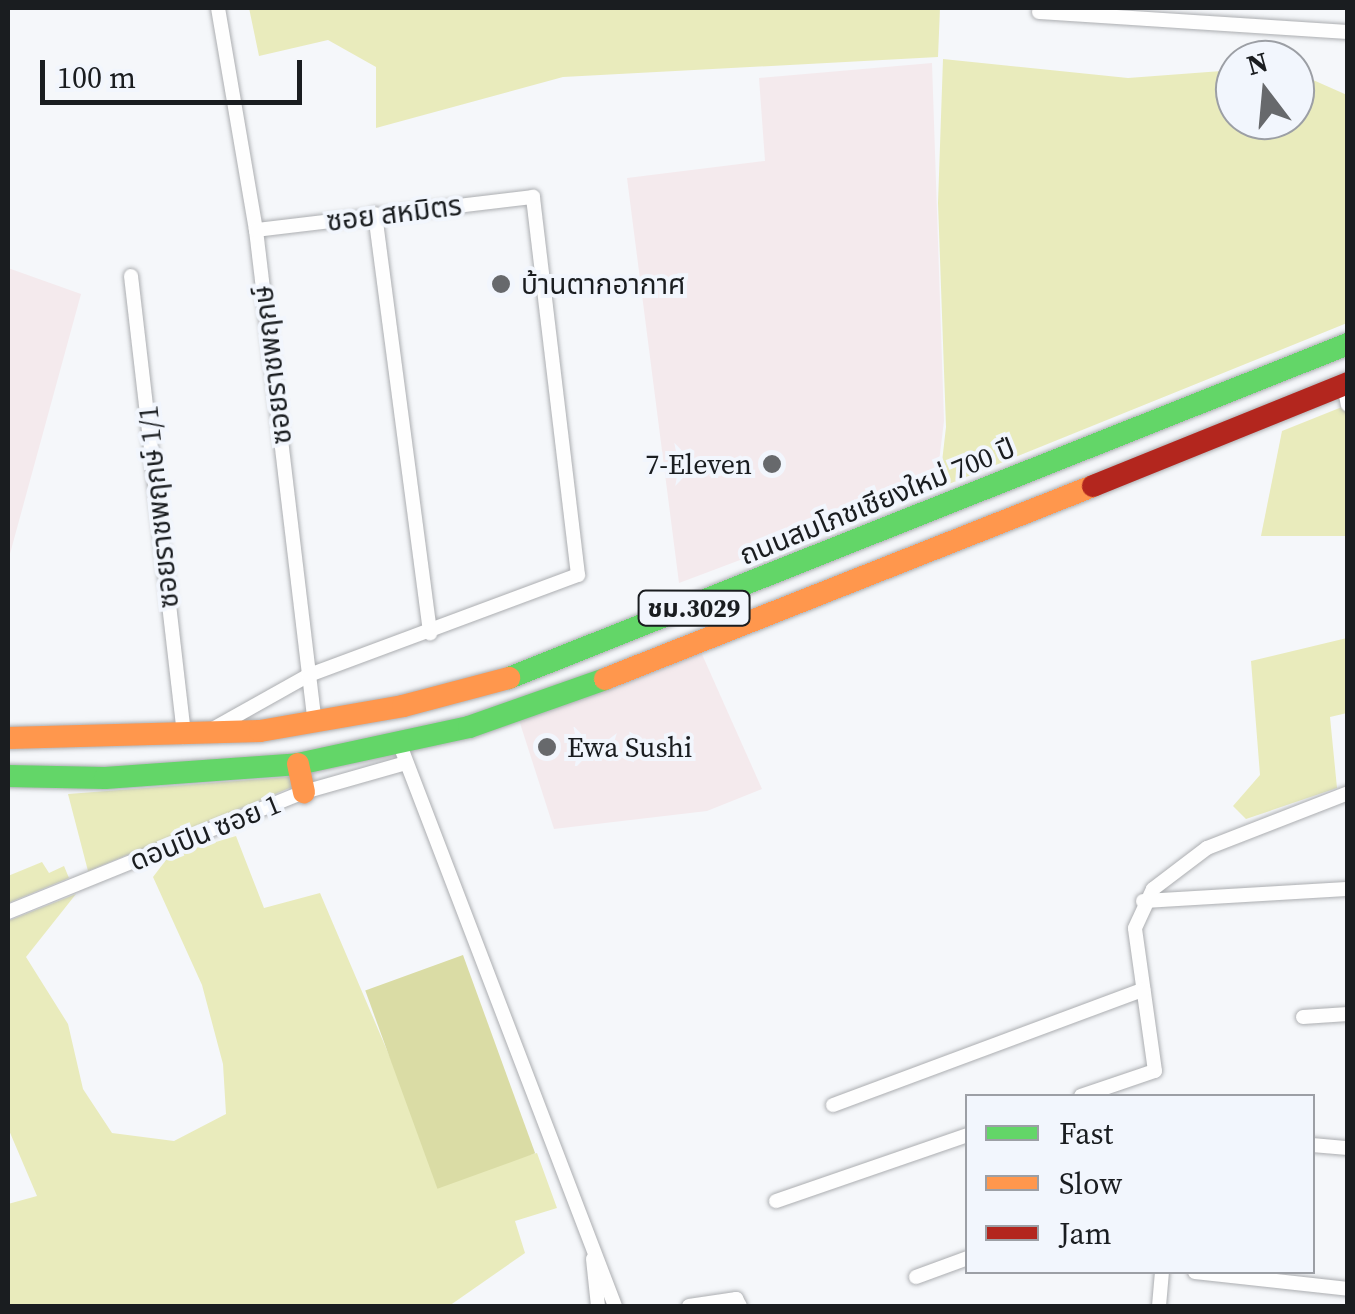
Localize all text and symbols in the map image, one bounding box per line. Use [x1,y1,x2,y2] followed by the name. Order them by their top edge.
[45,40,308,102] scale bar
[1215,40,1315,140] north arrow
[1242,42,1272,84] text: N
[57,57,136,98] text: 100 m
[325,188,463,238] street label: ซอย สหมิตร
[521,267,686,301] place label: บ้านตากอากาศ
[490,273,512,295] marker: บ้านตากอากาศ
[246,284,298,446] street label: ซอยราชพฤกษ์
[131,404,185,610] street label: ซอยราชพฤกษ์ 1/1
[734,430,1020,572] street label: ถนนสมโภชเชียงใหม่ 700 ปี
[645,447,752,481] place label: 7-Eleven
[761,453,783,475] marker: 7-Eleven
[636,588,752,628] road number: ชม.3029
[567,730,692,764] place label: Ewa Sushi
[536,736,558,758] marker: Ewa Sushi
[125,786,285,878] street label: ดอนปิน ซอย 1
[965,1094,1315,1274] legend
[1059,1113,1113,1154] text: Fast
[1059,1163,1122,1204] text: Slow
[1059,1213,1112,1254] text: Jam

